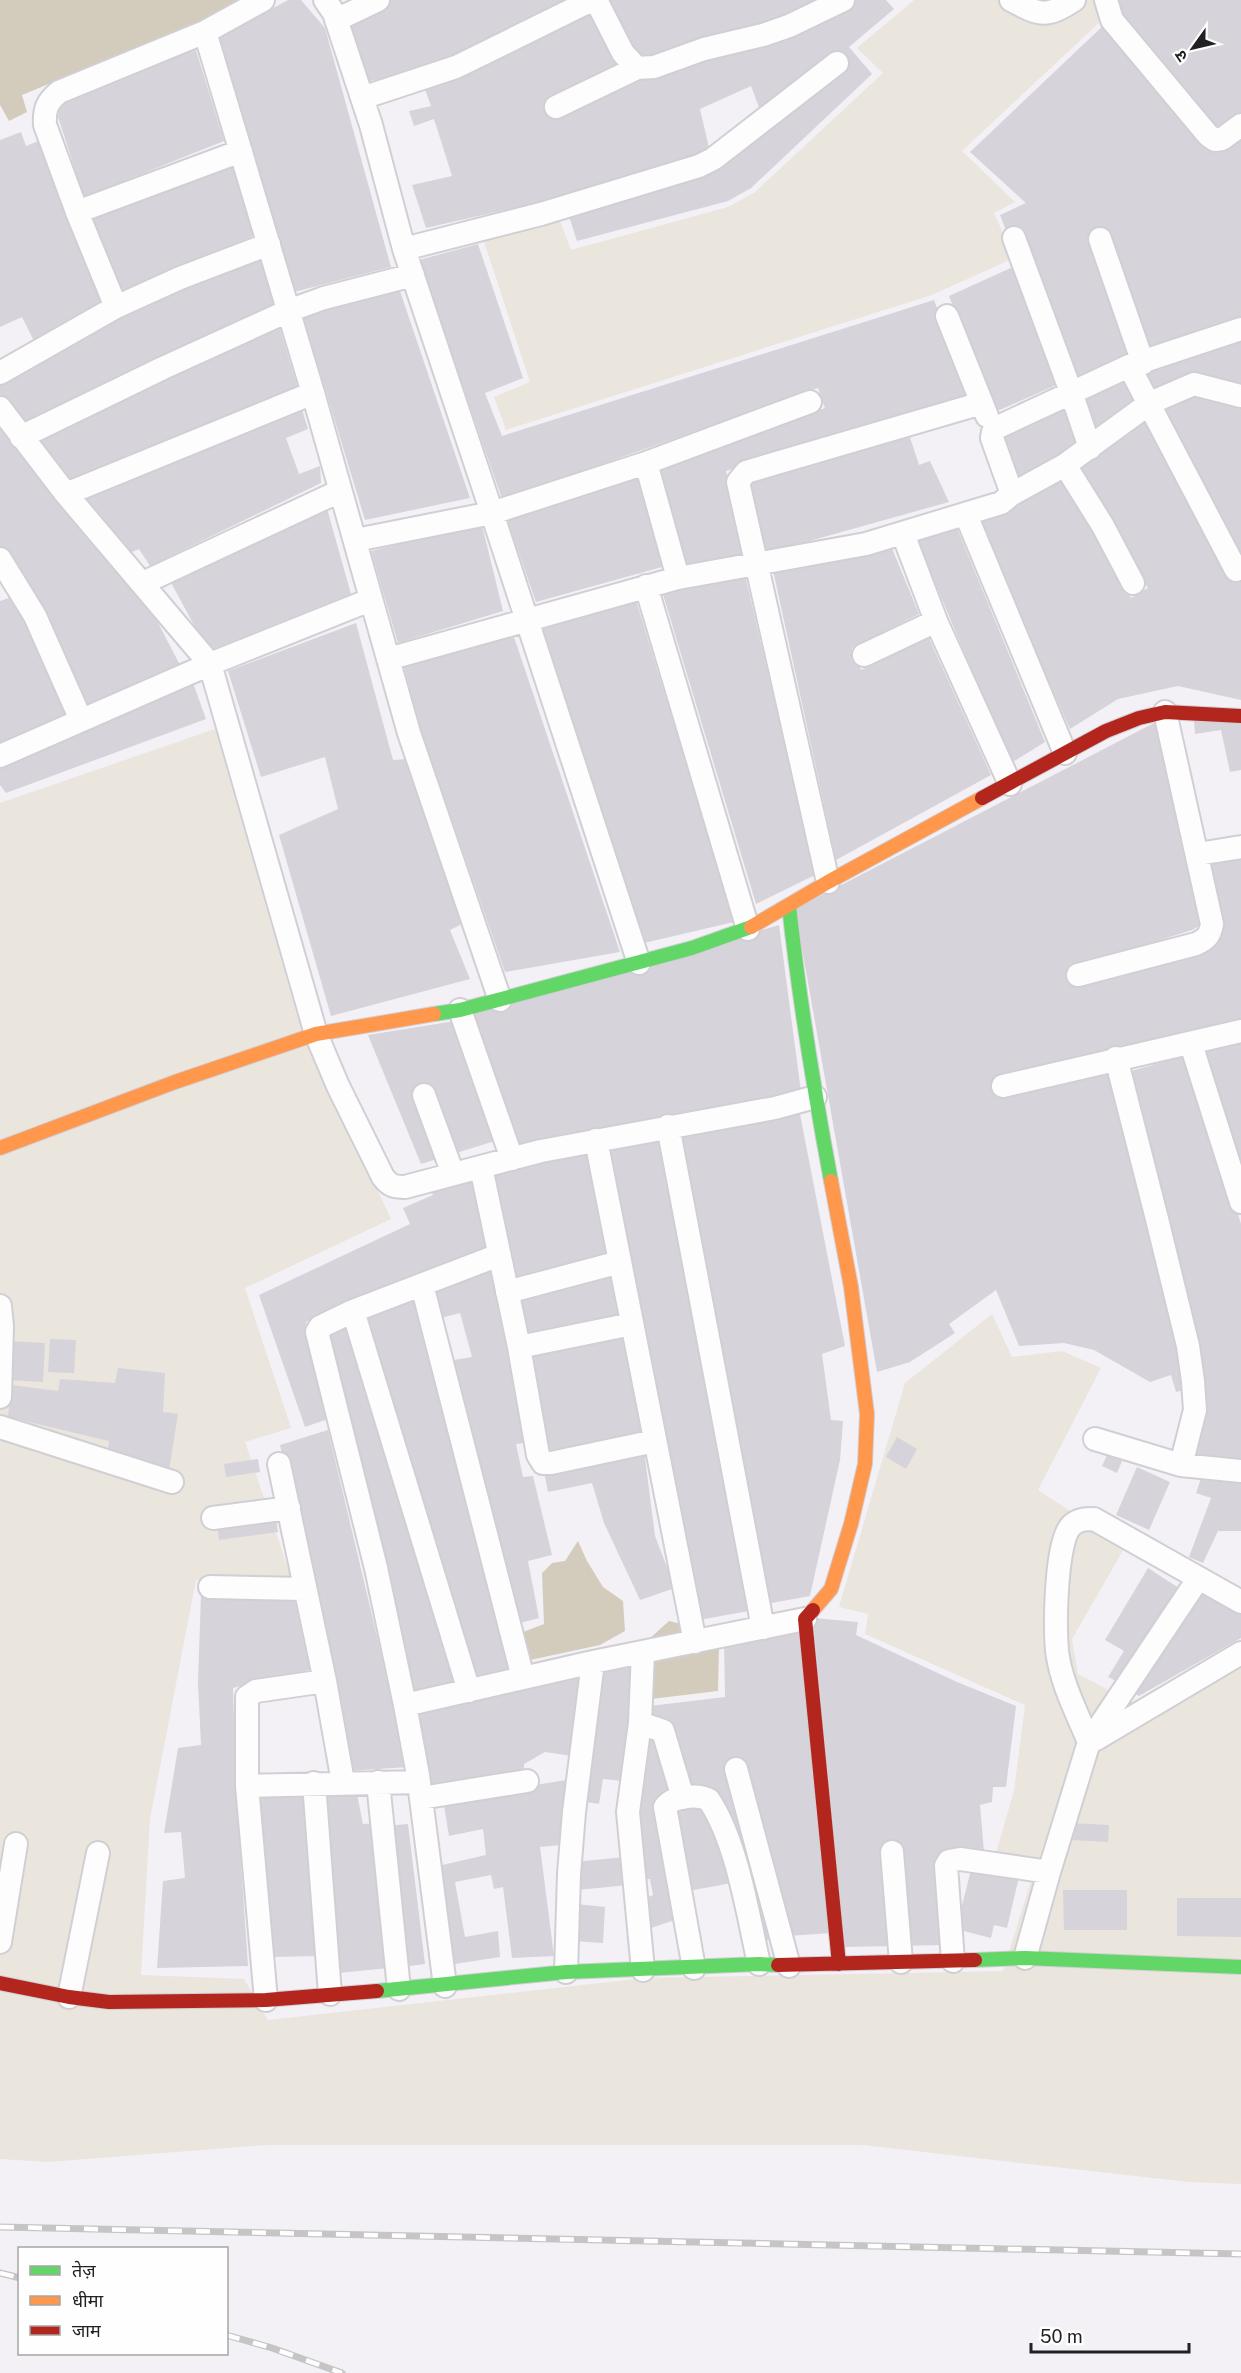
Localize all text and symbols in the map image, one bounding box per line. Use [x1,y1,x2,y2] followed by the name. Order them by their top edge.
[1163,18,1223,78] north arrow
[1170,46,1191,65] text: उ
[18,2247,228,2355] legend
[72,2260,96,2281] text: तेज़
[72,2290,103,2311] text: धीमा
[1031,2316,1188,2354] scale bar
[72,2320,102,2341] text: जाम
[1040,2326,1083,2347] text: 50 m

